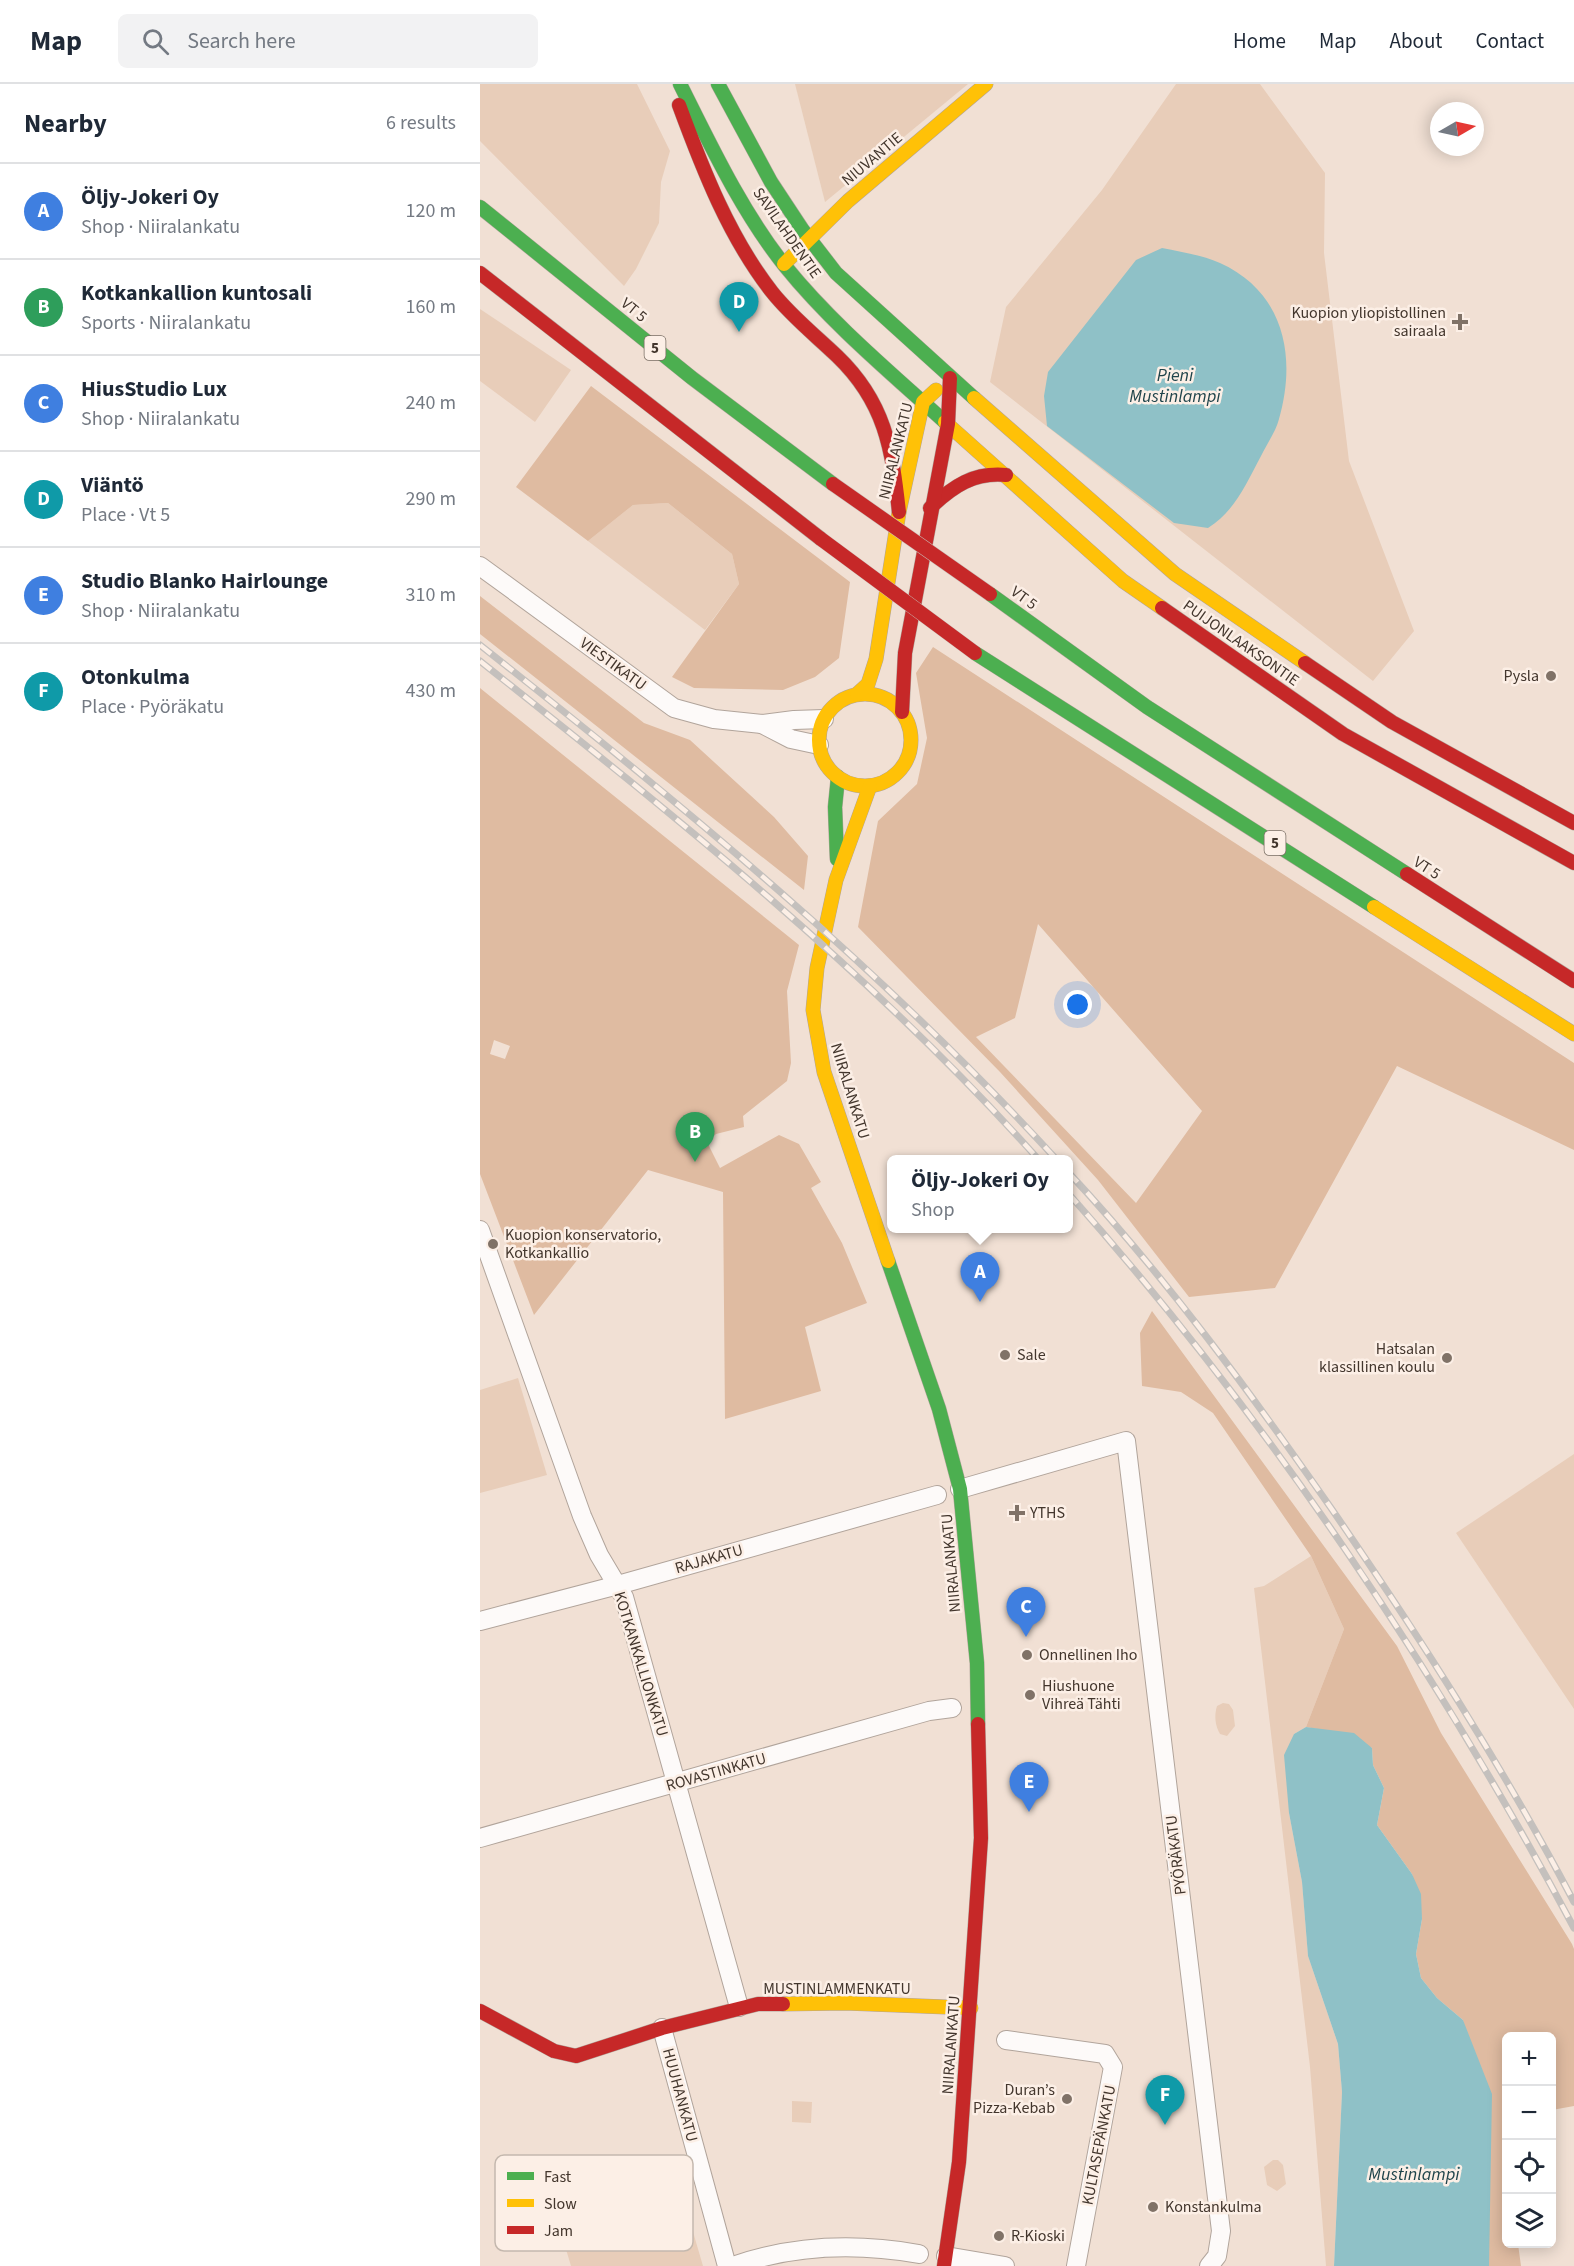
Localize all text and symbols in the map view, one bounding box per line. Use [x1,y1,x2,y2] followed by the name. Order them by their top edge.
[118,14,538,68] search box
[30,21,82,61] text: Map
[139,25,172,58] icon: search
[187,25,296,57] text: Search here
[1233,26,1286,56] text: Home
[1319,26,1357,56] text: Map
[1390,26,1442,56] text: About
[1475,26,1544,56] text: Contact
[1430,102,1484,156] north arrow
[24,105,107,142] text: Nearby
[386,109,456,137] text: 6 results
[837,127,907,191] street label: NIUVANTIE
[81,181,219,213] text: Öljy-Jokeri Oy
[748,183,826,283] street label: SAVILAHDENTIE
[38,197,49,225] text: A
[406,197,456,225] text: 120 m
[81,213,240,241] text: Shop · Niiralankatu
[81,277,312,309] text: Kotkankallion kuntosali
[720,282,758,332] pin: D
[37,293,50,321] text: B
[406,293,456,321] text: 160 m
[616,293,652,327] street label: VT 5
[1291,302,1446,342] place label: Kuopion yliopistollinen sairaala
[81,309,251,337] text: Sports · Niiralankatu
[1451,313,1469,331] marker: Kuopion yliopistollinen sairaala
[644,336,666,360] road number: 5
[1129,363,1221,409] water label: Pieni Mustinlampi
[81,373,227,405] text: HiusStudio Lux
[38,389,49,417] text: C
[406,389,456,417] text: 240 m
[873,400,919,502] street label: NIIRALANKATU
[81,405,240,433] text: Shop · Niiralankatu
[81,469,144,501] text: Viäntö
[37,485,50,513] text: D
[406,485,456,513] text: 290 m
[81,501,170,529] text: Place · Vt 5
[81,565,328,597] text: Studio Blanko Hairlounge
[38,581,49,609] text: E
[406,581,456,609] text: 310 m
[1006,581,1042,615] street label: VT 5
[1179,595,1303,691] street label: PUIJONLAAKSONTIE
[81,597,240,625] text: Shop · Niiralankatu
[575,632,651,696] street label: VIESTIKATU
[81,661,190,693] text: Otonkulma
[1504,665,1539,687] place label: Pysla
[1544,669,1558,683] marker: Pysla
[38,677,49,705] text: F
[406,677,456,705] text: 430 m
[81,693,224,721] text: Place · Pyöräkatu
[1264,831,1286,855] road number: 5
[1409,851,1445,885] street label: VT 5
[1063,990,1092,1019] your location
[825,1040,875,1142] street label: NIIRALANKATU
[676,1112,714,1162] pin: B
[887,1155,1073,1233] popup
[911,1164,1049,1196] text: Öljy-Jokeri Oy
[911,1196,954,1224] text: Shop
[505,1224,661,1264] place label: Kuopion konservatorio, Kotkankallio
[486,1237,500,1251] marker: Kuopion konservatorio, Kotkankallio
[960,1252,1000,1302] pin: A
[1319,1338,1435,1378] place label: Hatsalan klassillinen koulu
[1017,1344,1046,1366] place label: Sale
[998,1348,1012,1362] marker: Sale
[1440,1351,1454,1365] marker: Hatsalan klassillinen koulu
[1029,1502,1065,1524] place label: YTHS
[1008,1504,1026,1522] marker: YTHS
[936,1513,966,1613] street label: NIIRALANKATU
[672,1539,746,1579] street label: RAJAKATU
[1006,1588,1046,1637] pin: C
[609,1589,673,1739] street label: KOTKANKALLIONKATU
[1039,1644,1137,1666] place label: Onnellinen Iho
[1020,1648,1034,1662] marker: Onnellinen Iho
[1042,1675,1121,1715] place label: Hiushuone Vihreä Tähti
[1023,1688,1037,1702] marker: Hiushuone Vihreä Tähti
[663,1747,769,1797] street label: ROVASTINKATU
[1010,1762,1048,1812] pin: E
[1160,1814,1192,1896] street label: PYÖRÄKATU
[763,1978,911,2000] street label: MUSTINLAMMENKATU
[937,1995,965,2095] street label: NIIRALANKATU
[1502,2032,1556,2248] map controls
[1502,2032,1556,2086] button: +
[657,2046,703,2144] street label: HUUHANKATU
[1146,2076,1184,2125] pin: F
[973,2079,1055,2119] place label: Duran’s Pizza-Kebab
[1077,2083,1121,2207] street label: KULTASEPÄNKATU
[1502,2086,1556,2140] button: −
[1060,2092,1074,2106] marker: Duran’s Pizza-Kebab
[1502,2140,1556,2194] button: locate
[495,2155,693,2251] legend
[1368,2162,1460,2187] water label: Mustinlampi
[544,2166,572,2188] text: Fast
[544,2193,577,2215] text: Slow
[1502,2194,1556,2248] button: layers
[1165,2196,1262,2218] place label: Konstankulma
[1146,2200,1160,2214] marker: Konstankulma
[544,2220,573,2242] text: Jam
[1011,2225,1065,2247] place label: R-Kioski
[992,2229,1006,2243] marker: R-Kioski

